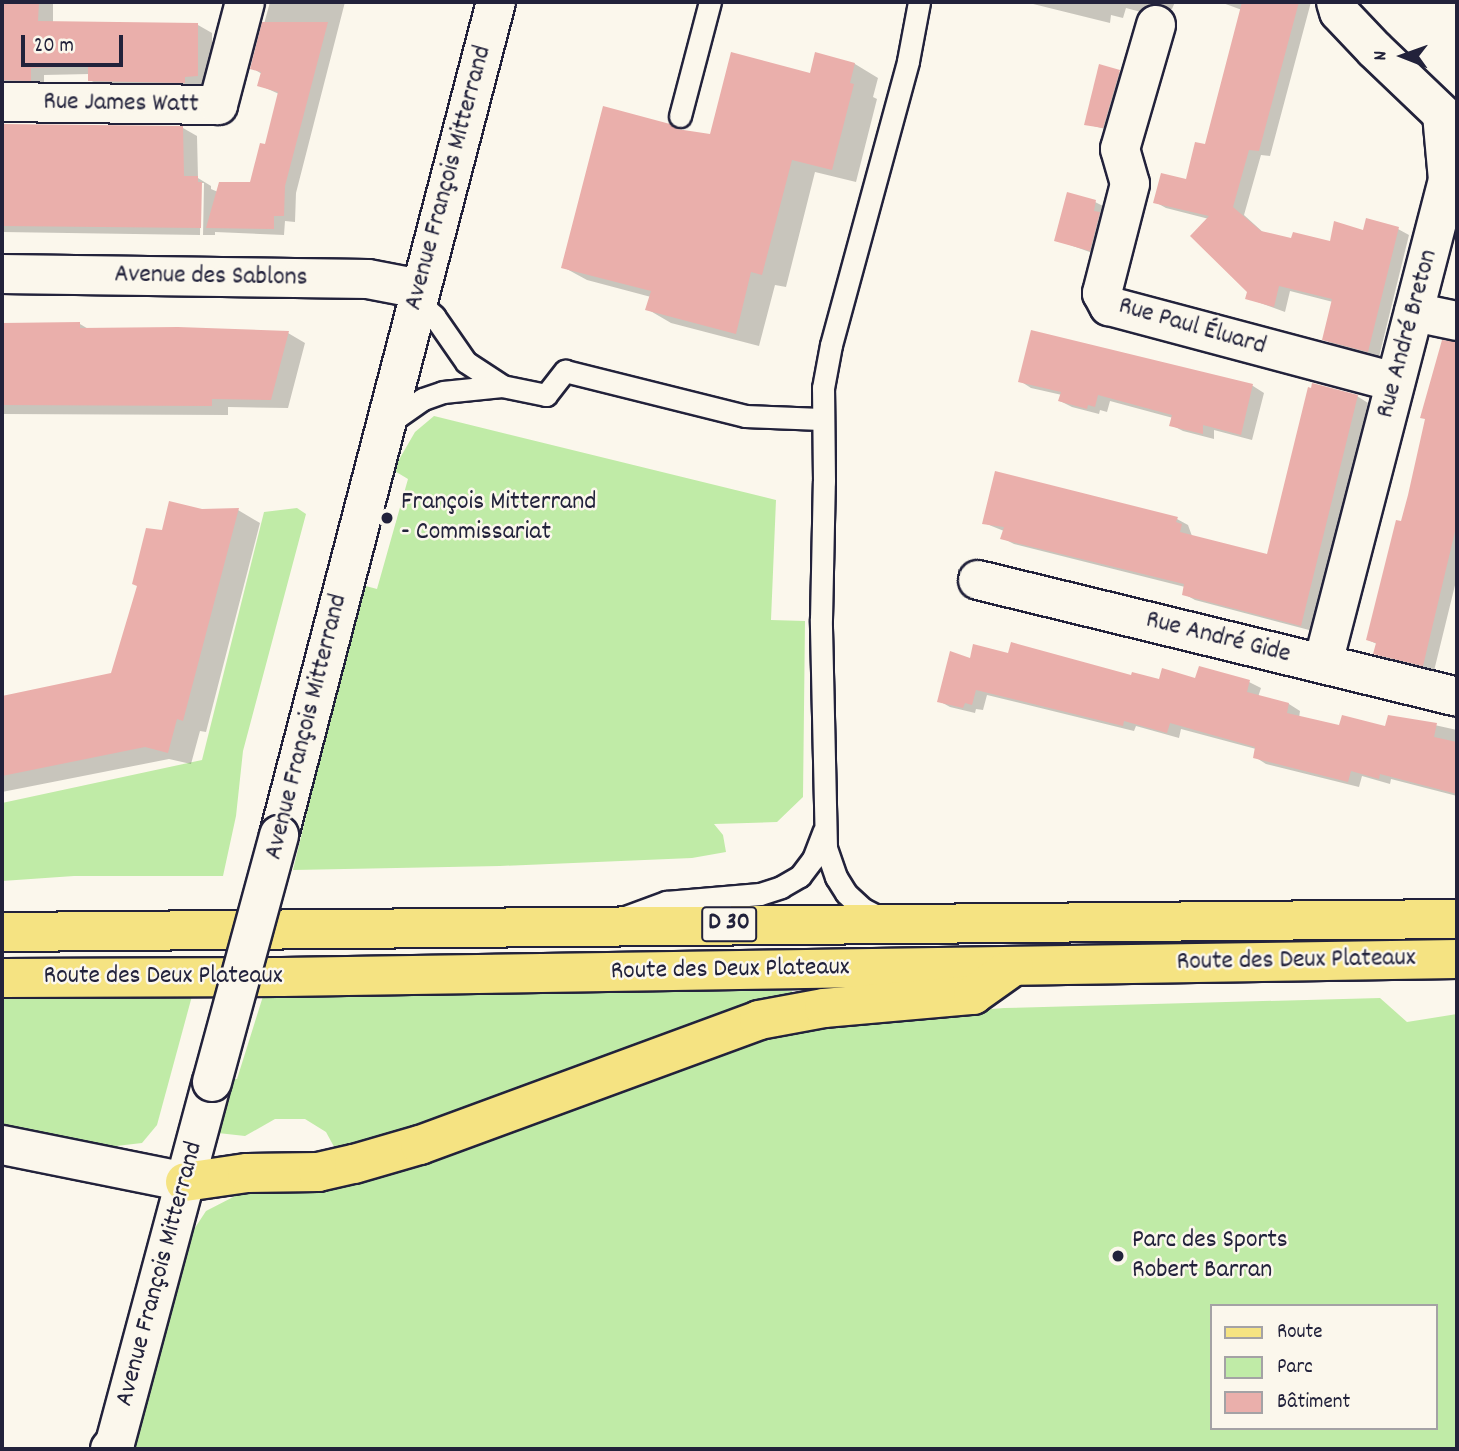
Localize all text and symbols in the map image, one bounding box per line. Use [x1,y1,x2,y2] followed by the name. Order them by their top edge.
[24,21,126,65] scale bar
[1368,21,1438,91] north arrow
[34,32,74,62] text: 20 m
[399,42,499,314] street label: Avenue François Mitterrand
[1368,51,1395,61] text: N
[43,87,199,121] street label: Rue James Watt
[1371,246,1445,422] street label: Rue André Breton
[114,260,308,294] street label: Avenue des Sablons
[1115,291,1269,363] street label: Rue Paul Éluard
[401,487,596,548] place label: François Mitterrand - Commissariat
[379,510,395,526] marker: François Mitterrand - Commissariat
[259,591,355,863] street label: Avenue François Mitterrand
[1142,605,1294,671] street label: Rue André Gide
[701,904,757,944] road number: D 30
[1176,943,1416,979] street label: Route des Deux Plateaux
[610,952,850,988] street label: Route des Deux Plateaux
[44,961,282,993] street label: Route des Deux Plateaux
[110,1138,210,1410] street label: Avenue François Mitterrand
[1132,1225,1288,1286] place label: Parc des Sports Robert Barran
[1110,1248,1126,1264] marker: Parc des Sports Robert Barran
[1210,1304,1438,1430] legend
[1277,1318,1323,1348] text: Route
[1277,1353,1313,1383] text: Parc
[1277,1388,1350,1418] text: Bâtiment

